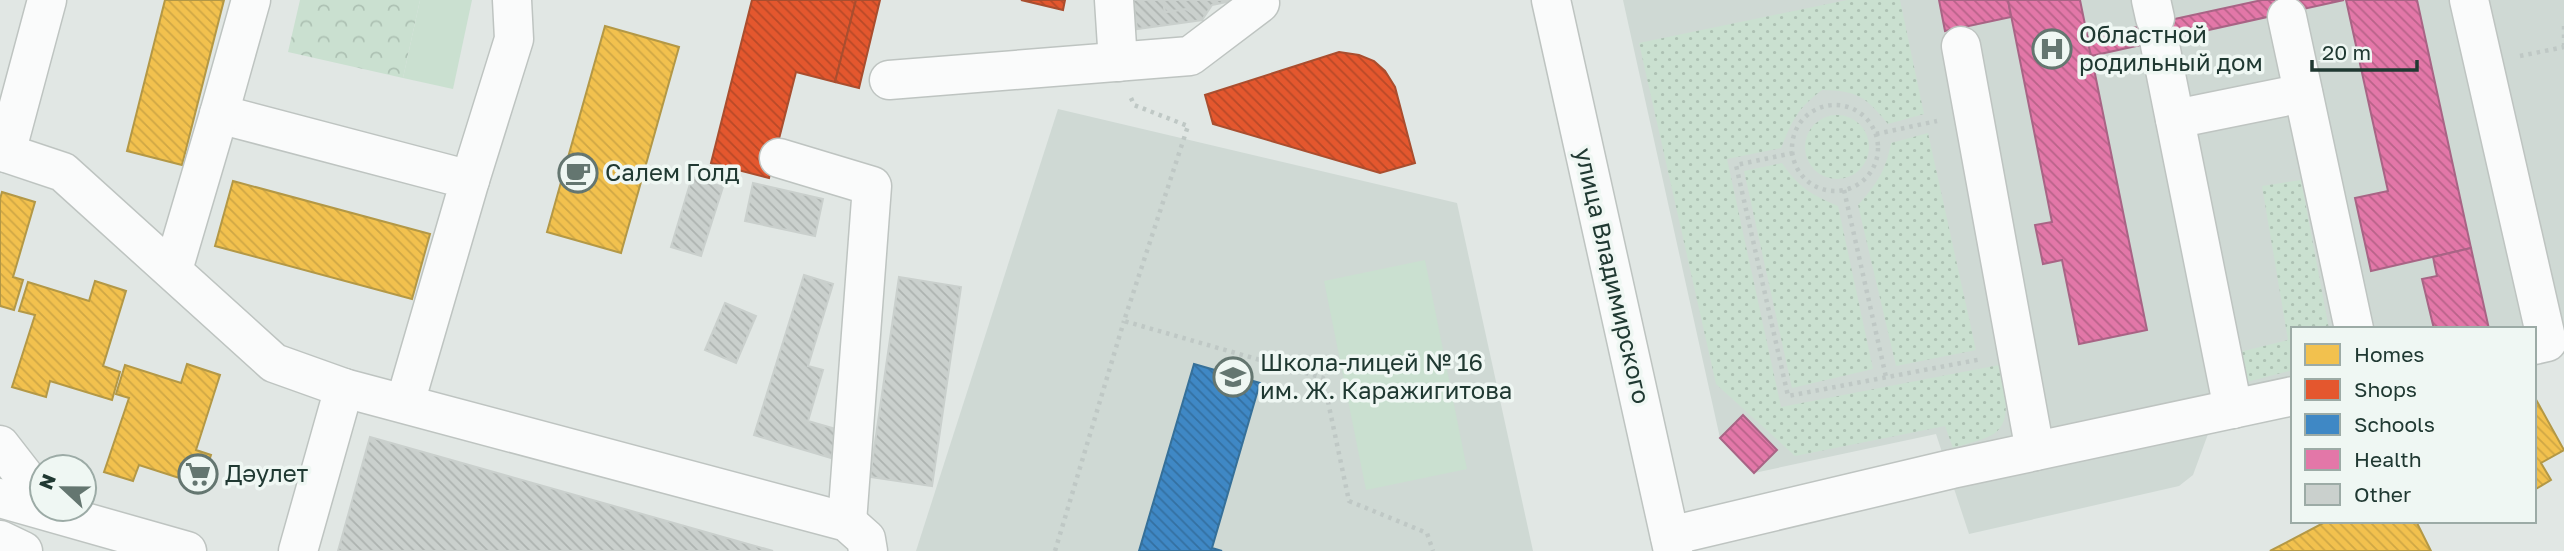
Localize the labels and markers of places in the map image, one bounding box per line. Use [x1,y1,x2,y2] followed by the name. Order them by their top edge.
[2079,19,2263,76] place label: Областной родильный дом
[2031,28,2073,70] hospital icon: Областной родильный дом
[557,152,599,194] cafe icon: Салем Голд
[605,157,740,186] place label: Салем Голд
[1260,347,1512,404] place label: Школа-лицей № 16 им. Ж. Каражигитова
[1212,356,1254,398] school or university icon: Школа-лицей № 16 им. Ж. Каражигитова
[177,453,219,495] supermarket icon: Дәулет
[225,458,308,487] place label: Дәулет

